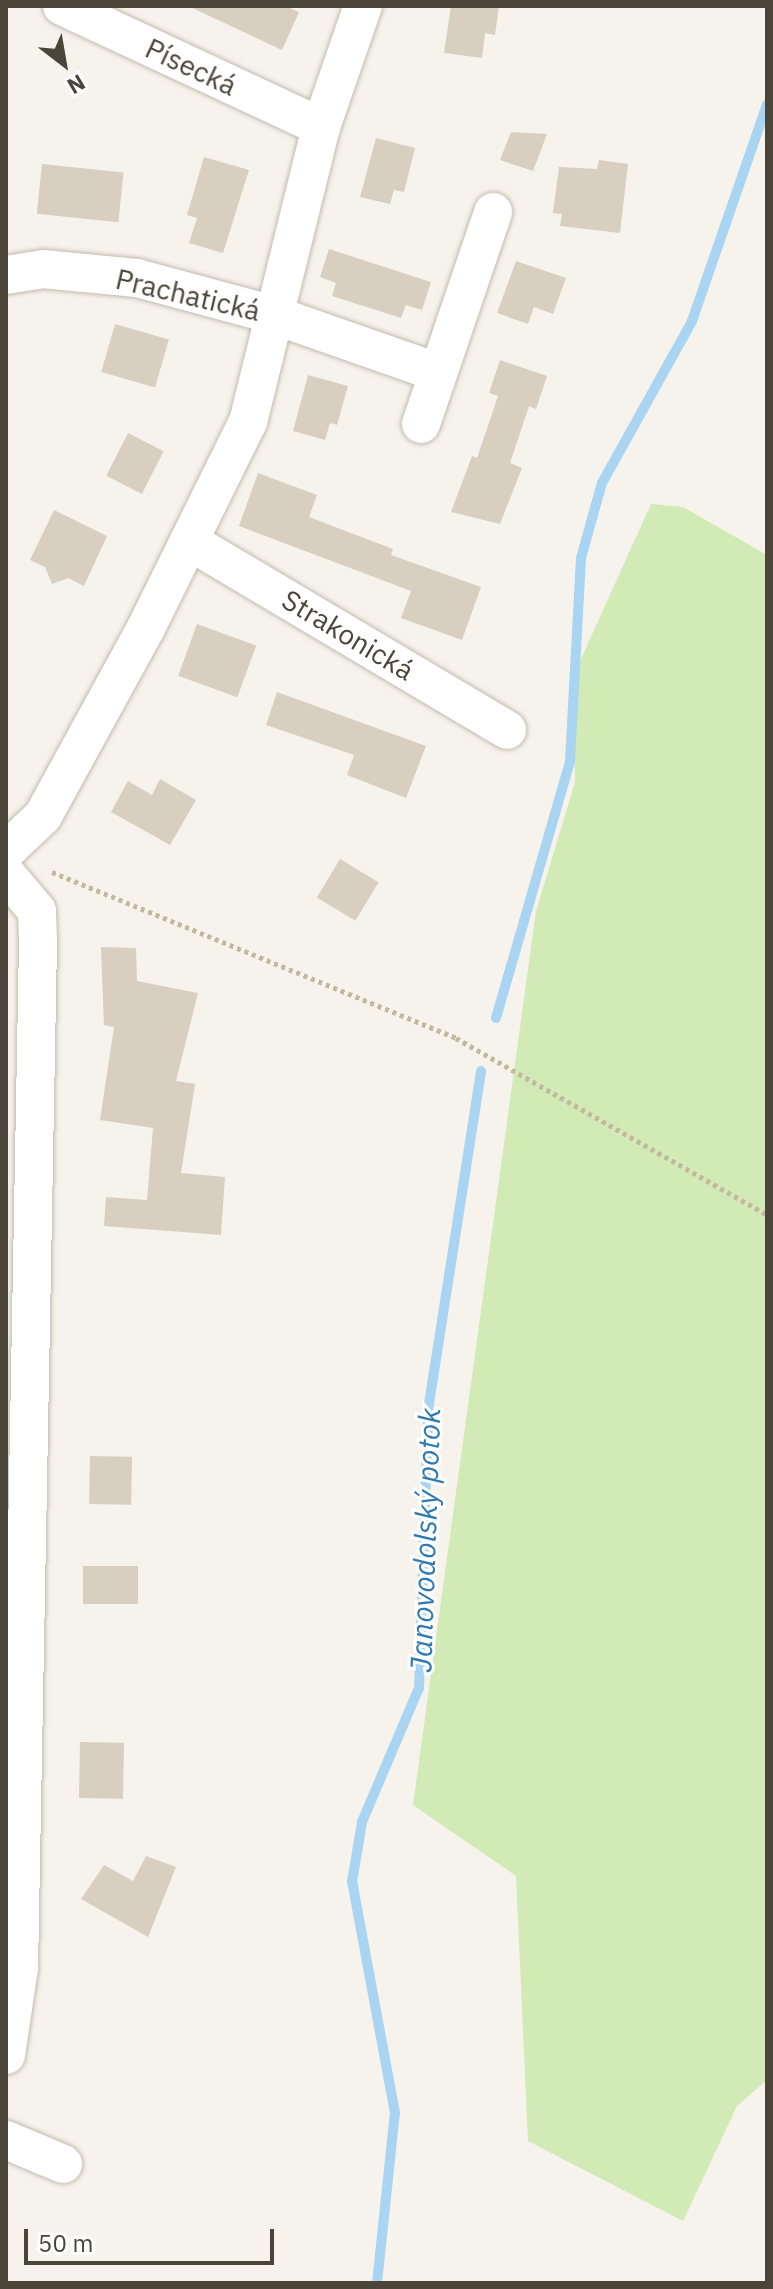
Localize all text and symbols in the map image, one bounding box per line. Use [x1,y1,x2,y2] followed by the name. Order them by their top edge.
[24,24,104,104] north arrow
[140,31,242,103] street label: Písecká
[62,68,91,102] text: N
[112,262,264,328] street label: Prachatická
[276,583,420,687] street label: Strakonická
[402,1407,448,1673] water label: Janovodolský potok
[28,2213,278,2263] scale bar
[38,2227,93,2259] text: 50 m

